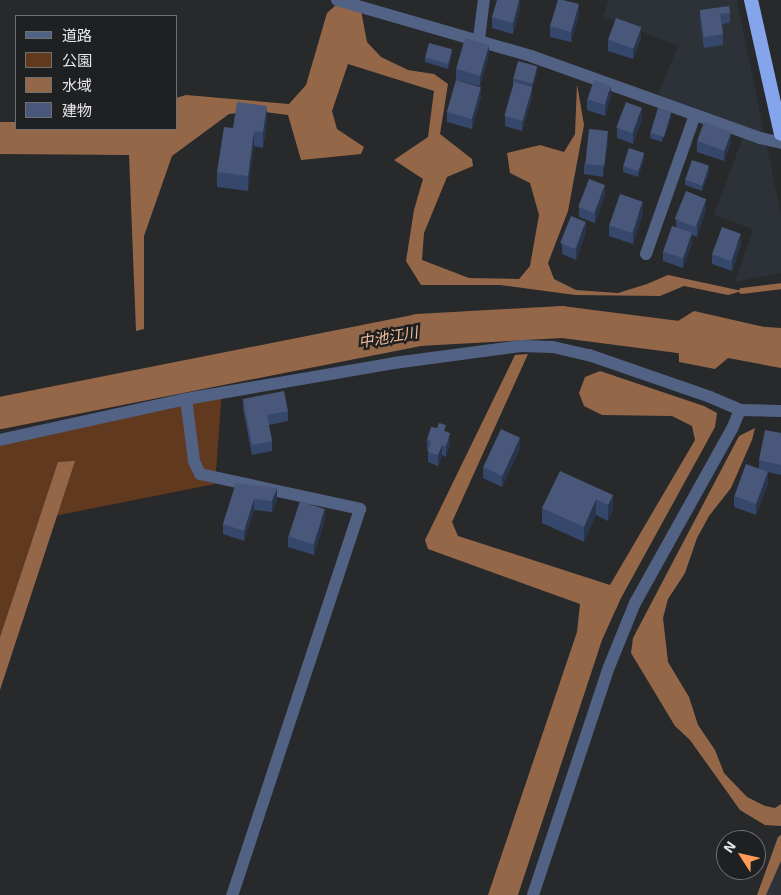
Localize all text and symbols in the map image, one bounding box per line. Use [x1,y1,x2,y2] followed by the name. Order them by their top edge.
[15,15,178,130] legend
[62,26,92,44] text: 道路
[62,51,92,69] text: 公園
[62,76,92,94] text: 水域
[62,101,92,119] text: 建物
[357,323,419,351] water label: 中池江川
[716,830,766,880] north arrow
[719,838,739,856] text: N

